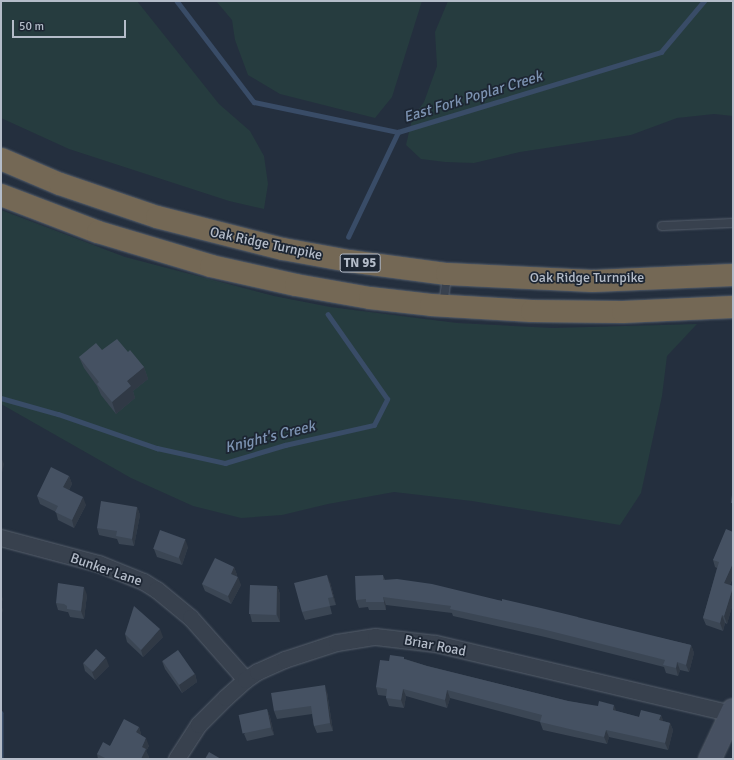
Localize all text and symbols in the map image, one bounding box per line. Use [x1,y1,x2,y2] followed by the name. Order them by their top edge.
[14,12,128,38] scale bar
[19,19,44,34] text: 50 m
[401,67,545,127] water label: East Fork Poplar Creek
[208,224,324,264] street label: Oak Ridge Turnpike
[339,252,381,274] road number: TN 95
[530,270,644,286] street label: Oak Ridge Turnpike
[223,417,317,457] water label: Knight's Creek
[68,550,144,590] street label: Bunker Lane
[403,632,467,660] street label: Briar Road

